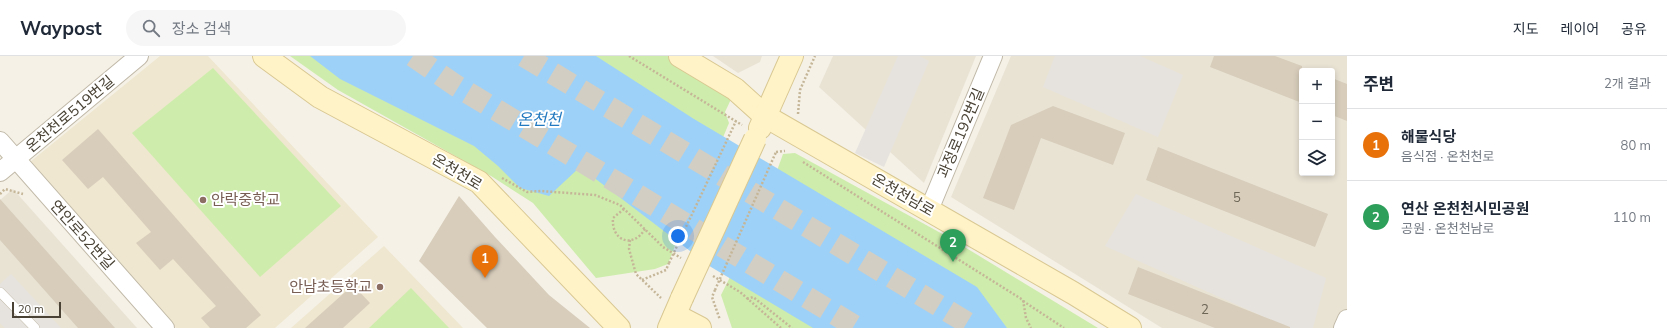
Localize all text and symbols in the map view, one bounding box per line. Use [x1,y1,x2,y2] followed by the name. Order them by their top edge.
[126,10,406,46] search box
[20,16,102,40] text: Waypost
[140,17,162,39] icon: search
[172,19,231,38] text: 장소 검색
[1513,20,1539,38] text: 지도
[1561,20,1599,38] text: 레이어
[1621,20,1647,38] text: 공유
[1299,68,1335,176] map controls
[1299,68,1335,104] button: +
[22,71,118,156] street label: 온천천로519번길
[1363,73,1394,94] text: 주변
[1604,75,1651,91] text: 2개 결과
[933,85,988,181] street label: 과정로192번길
[1299,104,1335,140] button: −
[517,109,563,129] water label: 온천천
[1401,127,1456,146] text: 해물식당
[1372,137,1380,153] text: 1
[1621,137,1651,153] text: 80 m
[1299,140,1335,176] button: layers
[1401,148,1495,164] text: 음식점 · 온천천로
[429,149,486,194] street label: 온천천로
[869,169,938,220] street label: 온천천남로
[1233,189,1241,205] house number: 5
[211,190,280,209] place label: 안락중학교
[198,195,208,205] marker: 안락중학교
[46,196,119,273] street label: 연안로52번길
[1401,199,1529,218] text: 연산 온천천시민공원
[1372,209,1380,225] text: 2
[1613,209,1651,225] text: 110 m
[1401,220,1495,236] text: 공원 · 온천천남로
[668,226,688,246] your location
[940,229,966,262] pin: 2
[472,245,498,278] pin: 1
[289,277,372,296] place label: 안남초등학교
[375,282,385,292] marker: 안남초등학교
[12,300,61,319] scale bar
[1201,301,1209,317] house number: 2
[18,302,44,316] text: 20 m

